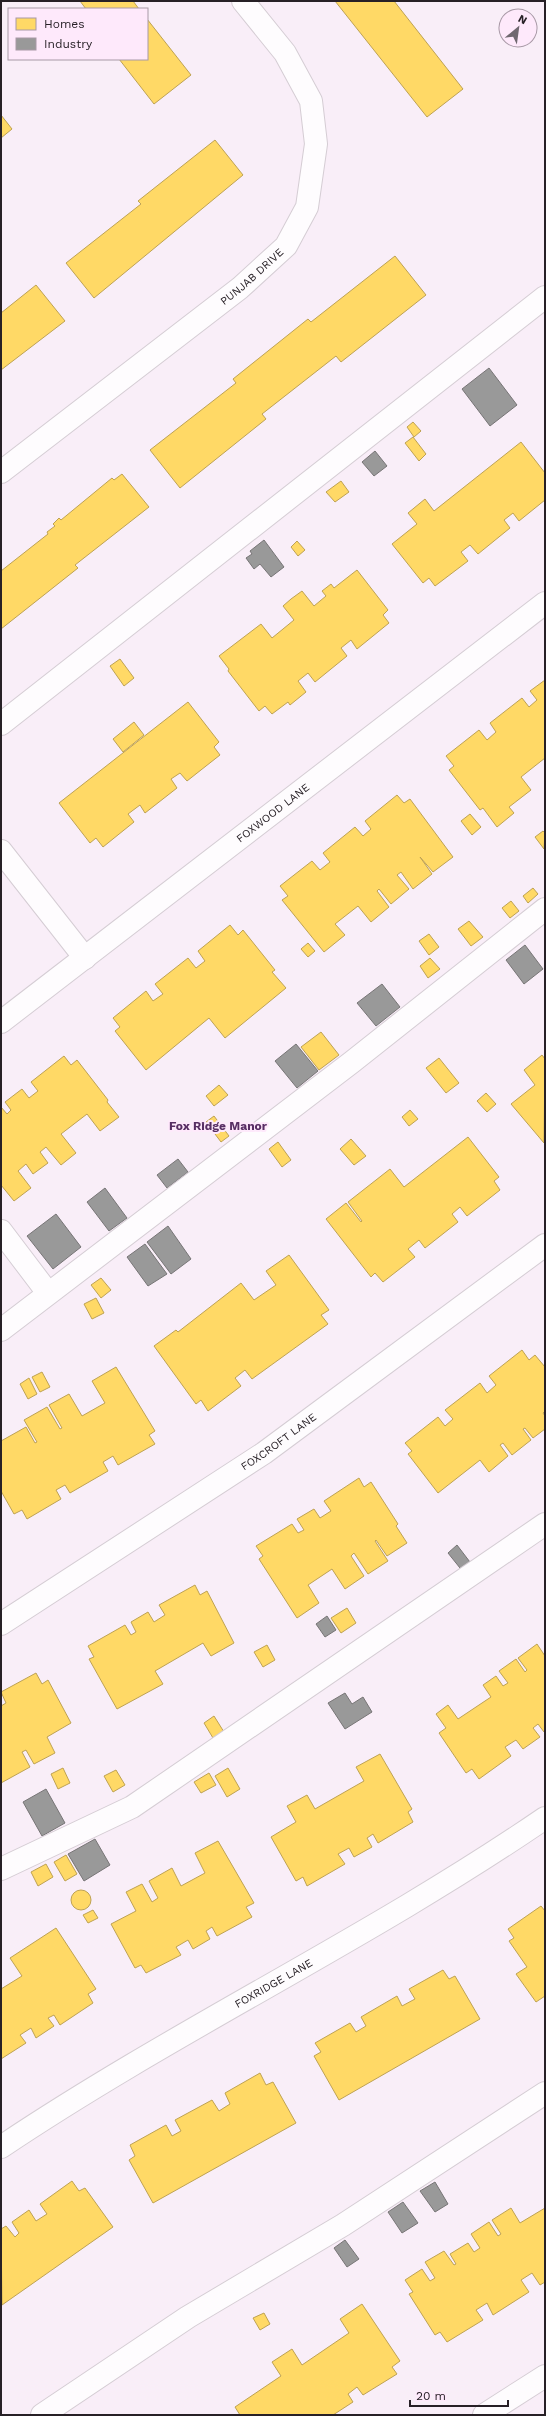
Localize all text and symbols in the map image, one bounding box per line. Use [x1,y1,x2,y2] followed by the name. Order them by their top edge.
[8,8,148,60] legend
[498,8,538,48] north arrow
[516,12,529,27] text: N
[44,17,85,31] text: Homes
[44,37,93,51] text: Industry
[218,245,286,307] street label: PUNJAB DRIVE
[234,780,312,845] street label: FOXWOOD LANE
[169,1119,268,1133] district label: Fox Ridge Manor
[238,1410,319,1473] street label: FOXCROFT LANE
[232,1956,315,2010] street label: FOXRIDGE LANE
[410,2382,508,2408] scale bar
[416,2389,446,2403] text: 20 m

